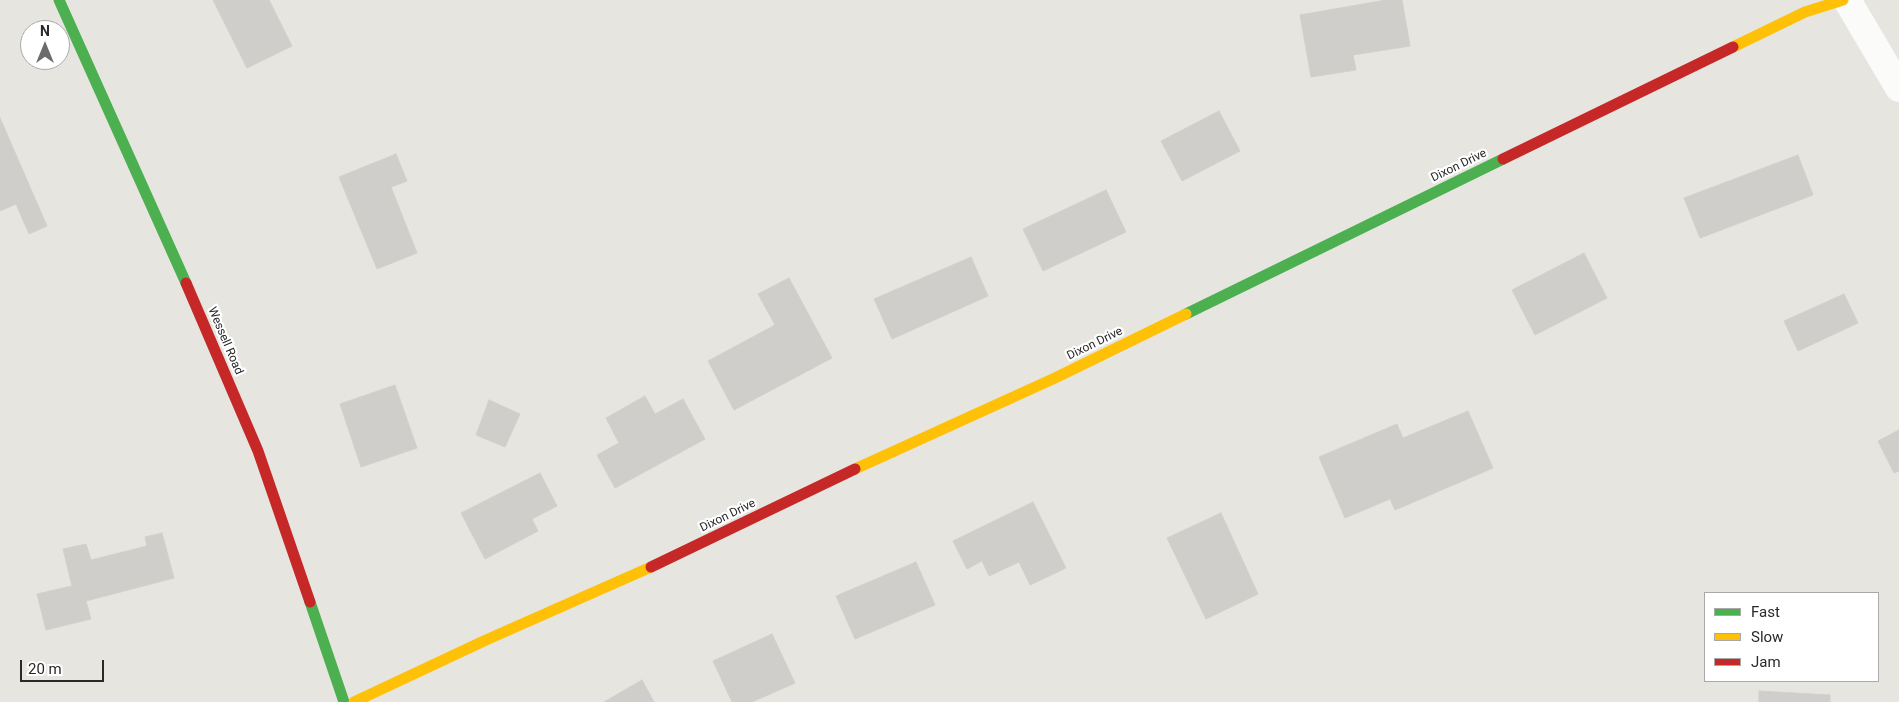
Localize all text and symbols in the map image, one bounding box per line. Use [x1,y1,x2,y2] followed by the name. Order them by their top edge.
[20,20,70,70] north arrow
[40,23,50,39] text: N
[1429,146,1489,186] street label: Dixon Drive
[204,305,246,377] street label: Wessell Road
[1065,324,1125,364] street label: Dixon Drive
[698,496,758,536] street label: Dixon Drive
[1704,592,1879,682] legend
[1751,603,1780,621] text: Fast
[1751,628,1783,646] text: Slow
[22,650,106,682] scale bar
[1751,653,1781,671] text: Jam
[28,660,62,678] text: 20 m

